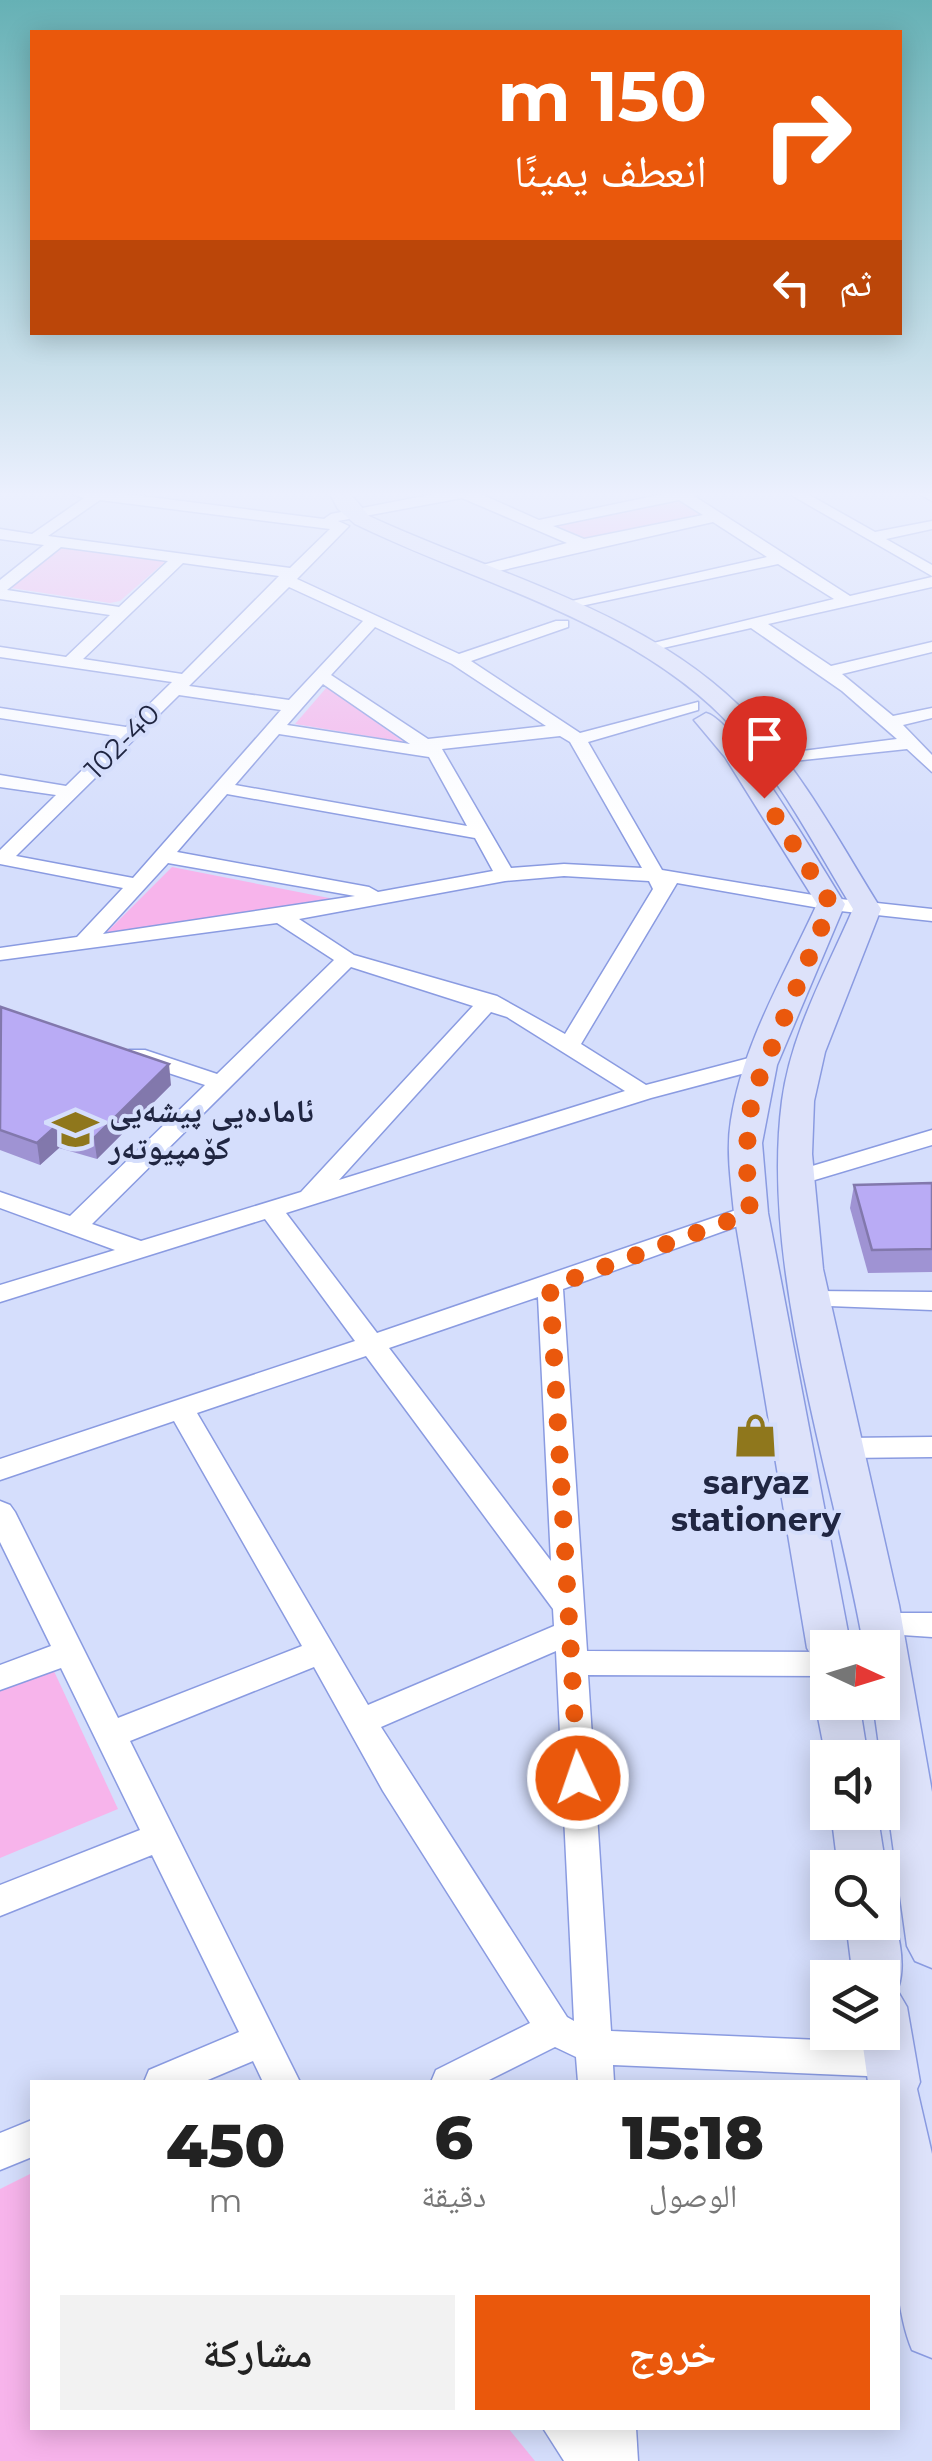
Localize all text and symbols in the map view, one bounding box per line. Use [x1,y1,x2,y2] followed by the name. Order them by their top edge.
[497,53,707,139] text: 150 m
[742,70,872,200] icon: right
[514,143,707,198] text: انعطف يمينًا
[839,259,872,306] text: ثم
[764,260,819,315] icon: left
[77,696,167,786] street label: 102-40
[722,696,807,799] pin
[737,711,792,766] icon: arrive
[107,1091,314,1167] place label: ئامادەیی پیشەیی کۆمپیوتەر
[52,1105,100,1153] school or university icon: ئامادەیی پیشەیی کۆمپیوتەر
[732,1411,780,1459] shop icon: saryaz stationery
[671,1463,842,1539] place label: saryaz stationery
[810,1630,900,1720] north arrow
[810,1630,900,2050] map controls
[526,1726,630,1830] position arrow
[810,1740,900,1830] button: sound
[810,1850,900,1940] button: search
[810,1960,900,2050] button: layers
[434,2101,473,2174] text: 6
[622,2101,764,2174] text: 15:18
[166,2109,285,2182] text: 450
[421,2176,486,2215] text: دقيقة
[649,2176,737,2215] text: الوصول
[209,2181,243,2220] text: m
[60,2295,455,2410] button: مشاركة
[475,2295,870,2410] button: خروج

